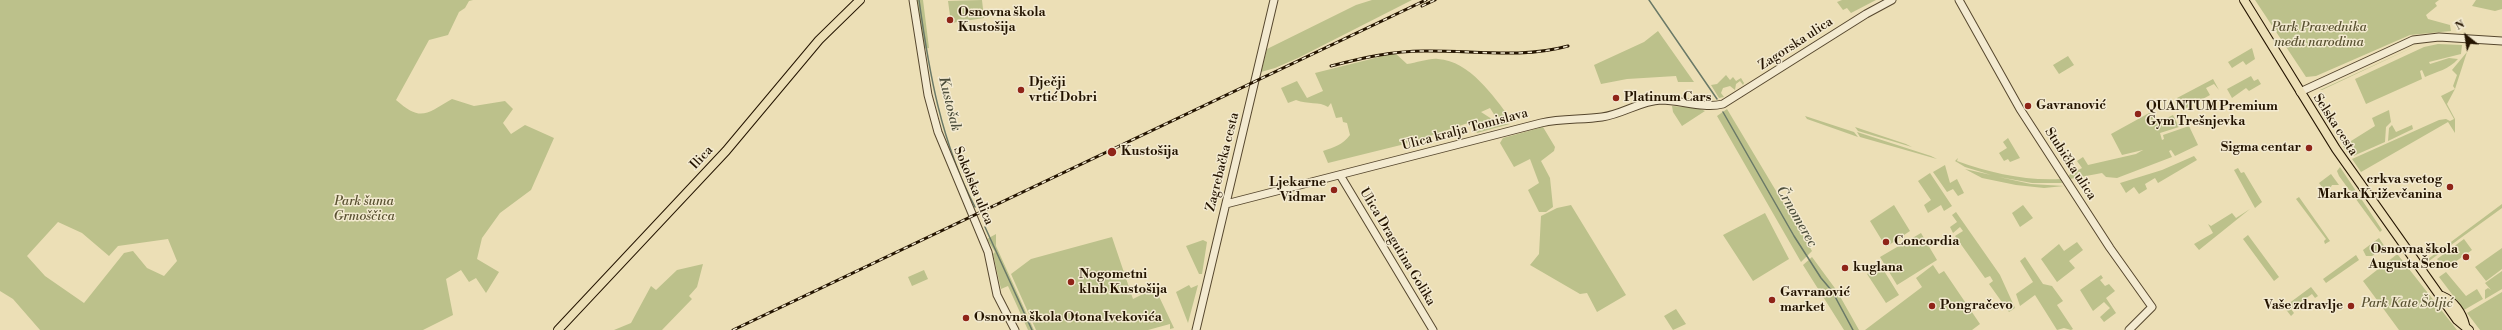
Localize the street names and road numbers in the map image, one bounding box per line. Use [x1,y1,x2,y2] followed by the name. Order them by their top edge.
[1756,14,1836,74] street label: Zagorska ulica
[2309,91,2361,159] street label: Selska cesta
[1400,106,1530,154] street label: Ulica kralja Tomislava
[1203,111,1243,213] street label: Zagrebačka cesta
[2041,125,2099,203] street label: Stubička ulica
[687,143,717,173] street label: Ilica
[950,145,996,227] street label: Sokolska ulica
[1356,185,1438,309] street label: Ulica Dragutina Golika

